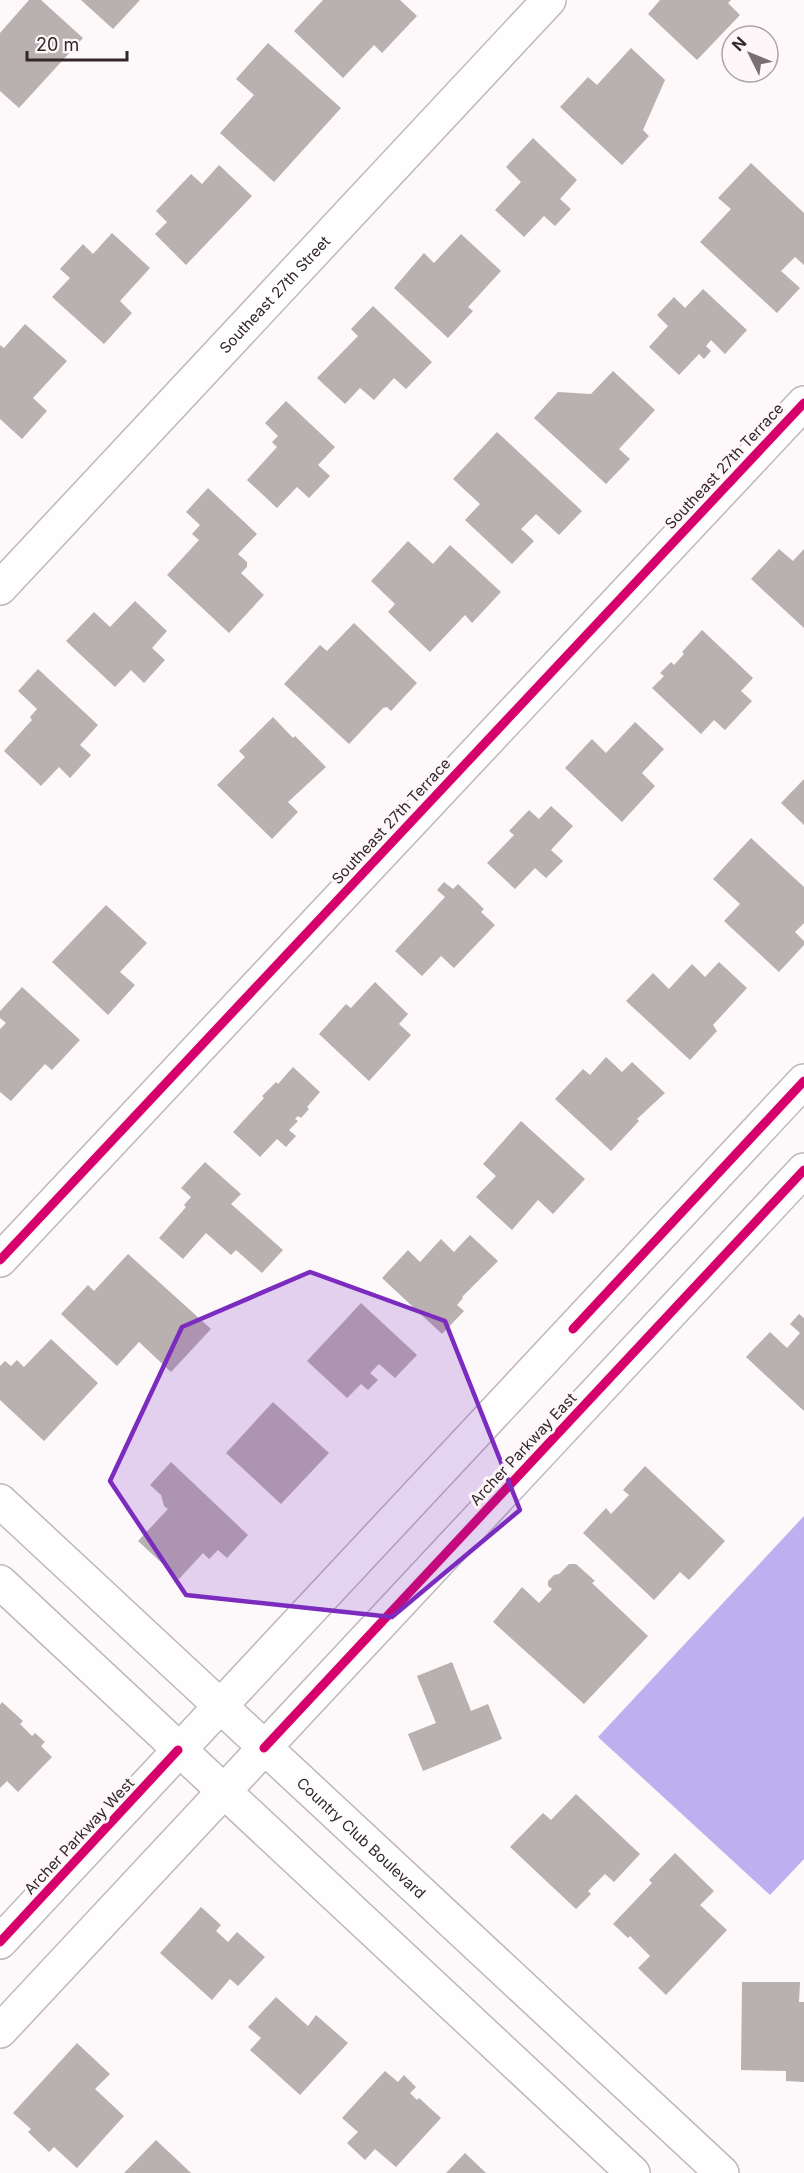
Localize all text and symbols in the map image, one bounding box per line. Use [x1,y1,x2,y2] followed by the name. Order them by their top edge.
[27,24,128,62] scale bar
[720,24,780,84] north arrow
[728,32,751,55] text: N
[36,34,79,55] text: 20 m
[215,231,334,357] street label: Southeast 27th Street
[661,399,787,533] street label: Southeast 27th Terrace
[328,754,454,888] street label: Southeast 27th Terrace
[466,1389,580,1509] street label: Archer Parkway East
[293,1773,430,1902] street label: Country Club Boulevard
[20,1774,138,1898] street label: Archer Parkway West

